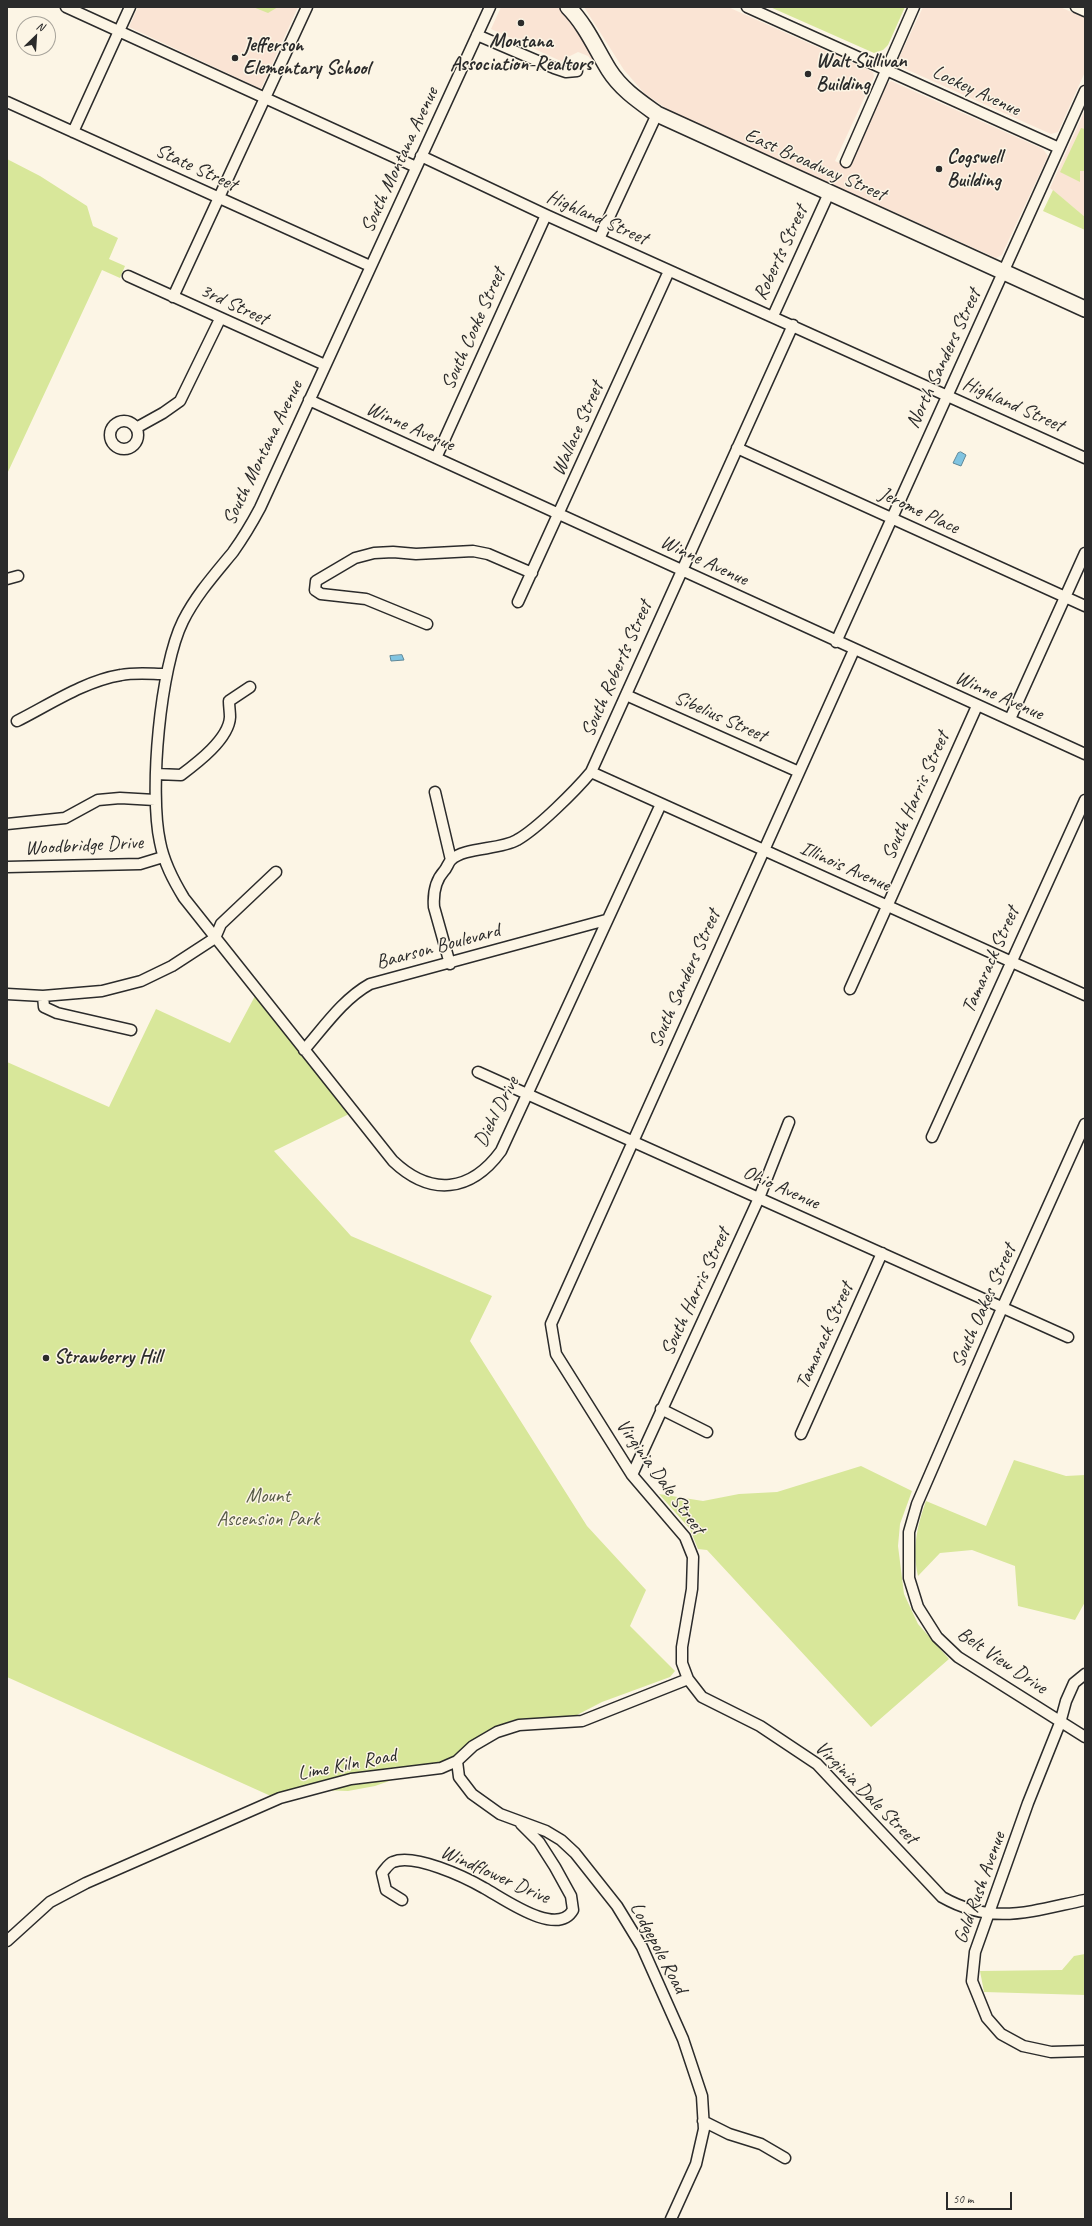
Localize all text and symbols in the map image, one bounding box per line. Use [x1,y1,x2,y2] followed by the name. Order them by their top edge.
[16,16,56,56] north arrow
[35,18,47,34] text: N
[516,18,526,28] marker: Montana Association-Realtors
[450,30,592,77] place label: Montana Association-Realtors
[243,34,370,81] place label: Jefferson Elementary School
[816,50,907,97] place label: Walt Sullivan Building
[230,53,240,63] marker: Jefferson Elementary School
[928,60,1024,122] street label: Lockey Avenue
[803,69,813,79] marker: Walt Sullivan Building
[356,84,444,236] street label: South Montana Avenue
[741,123,889,207] street label: East Broadway Street
[152,139,240,197] street label: State Street
[947,146,1002,193] place label: Cogswell Building
[934,164,944,174] marker: Cogswell Building
[543,185,651,251] street label: Highland Street
[749,202,813,304] street label: Roberts Street
[437,265,511,393] street label: South Cooke Street
[196,279,272,331] street label: 3rd Street
[901,286,987,432] street label: North Sanders Street
[959,372,1067,438] street label: Highland Street
[218,377,308,529] street label: South Montana Avenue
[547,378,609,480] street label: Wallace Street
[362,397,458,457] street label: Winne Avenue
[875,482,963,540] street label: Jerome Place
[656,530,752,592] street label: Winne Avenue
[576,597,658,741] street label: South Roberts Street
[951,666,1047,726] street label: Winne Avenue
[670,686,770,748] street label: Sibelius Street
[877,728,955,864] street label: South Harris Street
[24,831,144,861] street label: Woodbridge Drive
[796,836,894,898] street label: Illinois Avenue
[957,903,1025,1017] street label: Tamarack Street
[644,906,726,1052] street label: South Sanders Street
[373,919,503,975] street label: Baarson Boulevard
[469,1073,525,1151] street label: Diehl Drive
[739,1161,823,1215] street label: Ohio Avenue
[656,1224,736,1360] street label: South Harris Street
[946,1241,1022,1371] street label: South Oakes Street
[791,1279,859,1393] street label: Tamarack Street
[54,1346,162,1370] place label: Strawberry Hill
[41,1353,51,1363] marker: Strawberry Hill
[610,1415,710,1539] street label: Virginia Dale Street
[217,1485,319,1532] park label: Mount Ascension Park
[953,1622,1051,1700] street label: Belt View Drive
[809,1736,923,1850] street label: Virginia Dale Street
[296,1744,398,1786] street label: Lime Kiln Road
[949,1829,1011,1947] street label: Gold Rush Avenue
[437,1840,553,1910] street label: Windflower Drive
[624,1898,692,1998] street label: Lodgepole Road
[948,2184,1014,2210] scale bar
[953,2191,973,2207] text: 50 m

